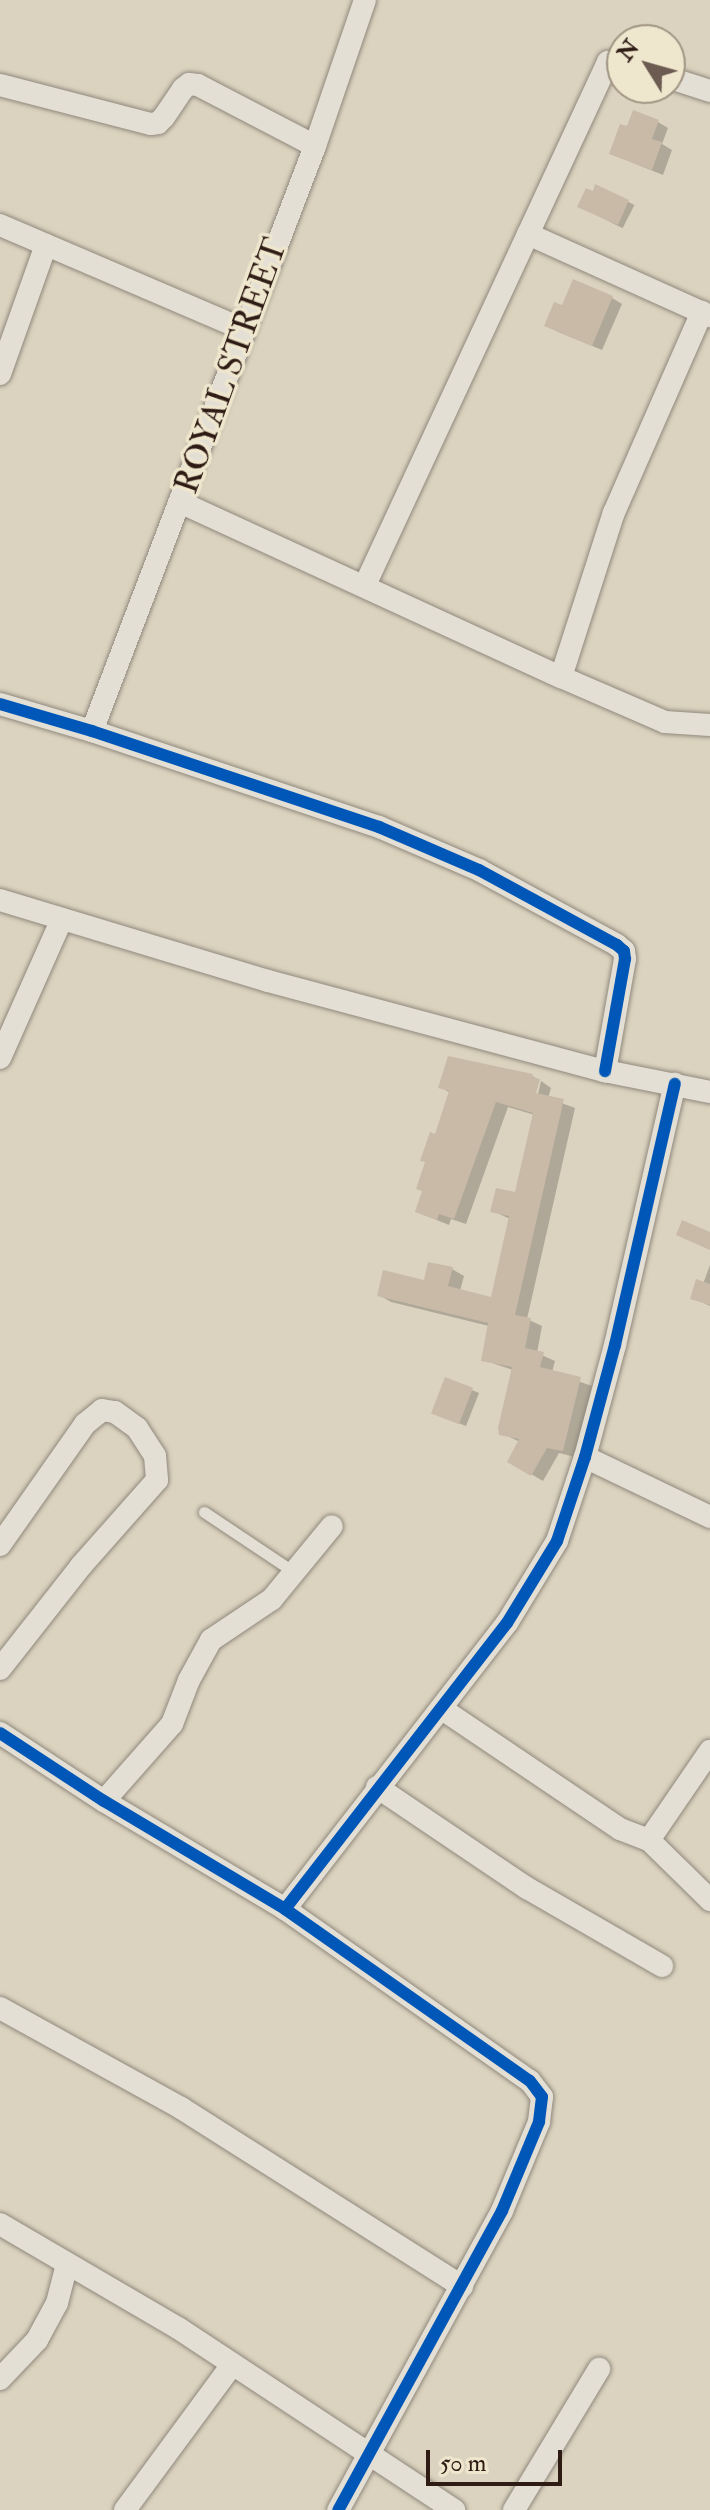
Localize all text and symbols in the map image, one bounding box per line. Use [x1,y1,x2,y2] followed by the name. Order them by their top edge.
[606,24,686,104] north arrow
[611,34,646,67] text: N
[166,233,296,499] street label: ROYAL STREET
[430,2434,566,2484] scale bar
[440,2448,486,2479] text: 50 m

